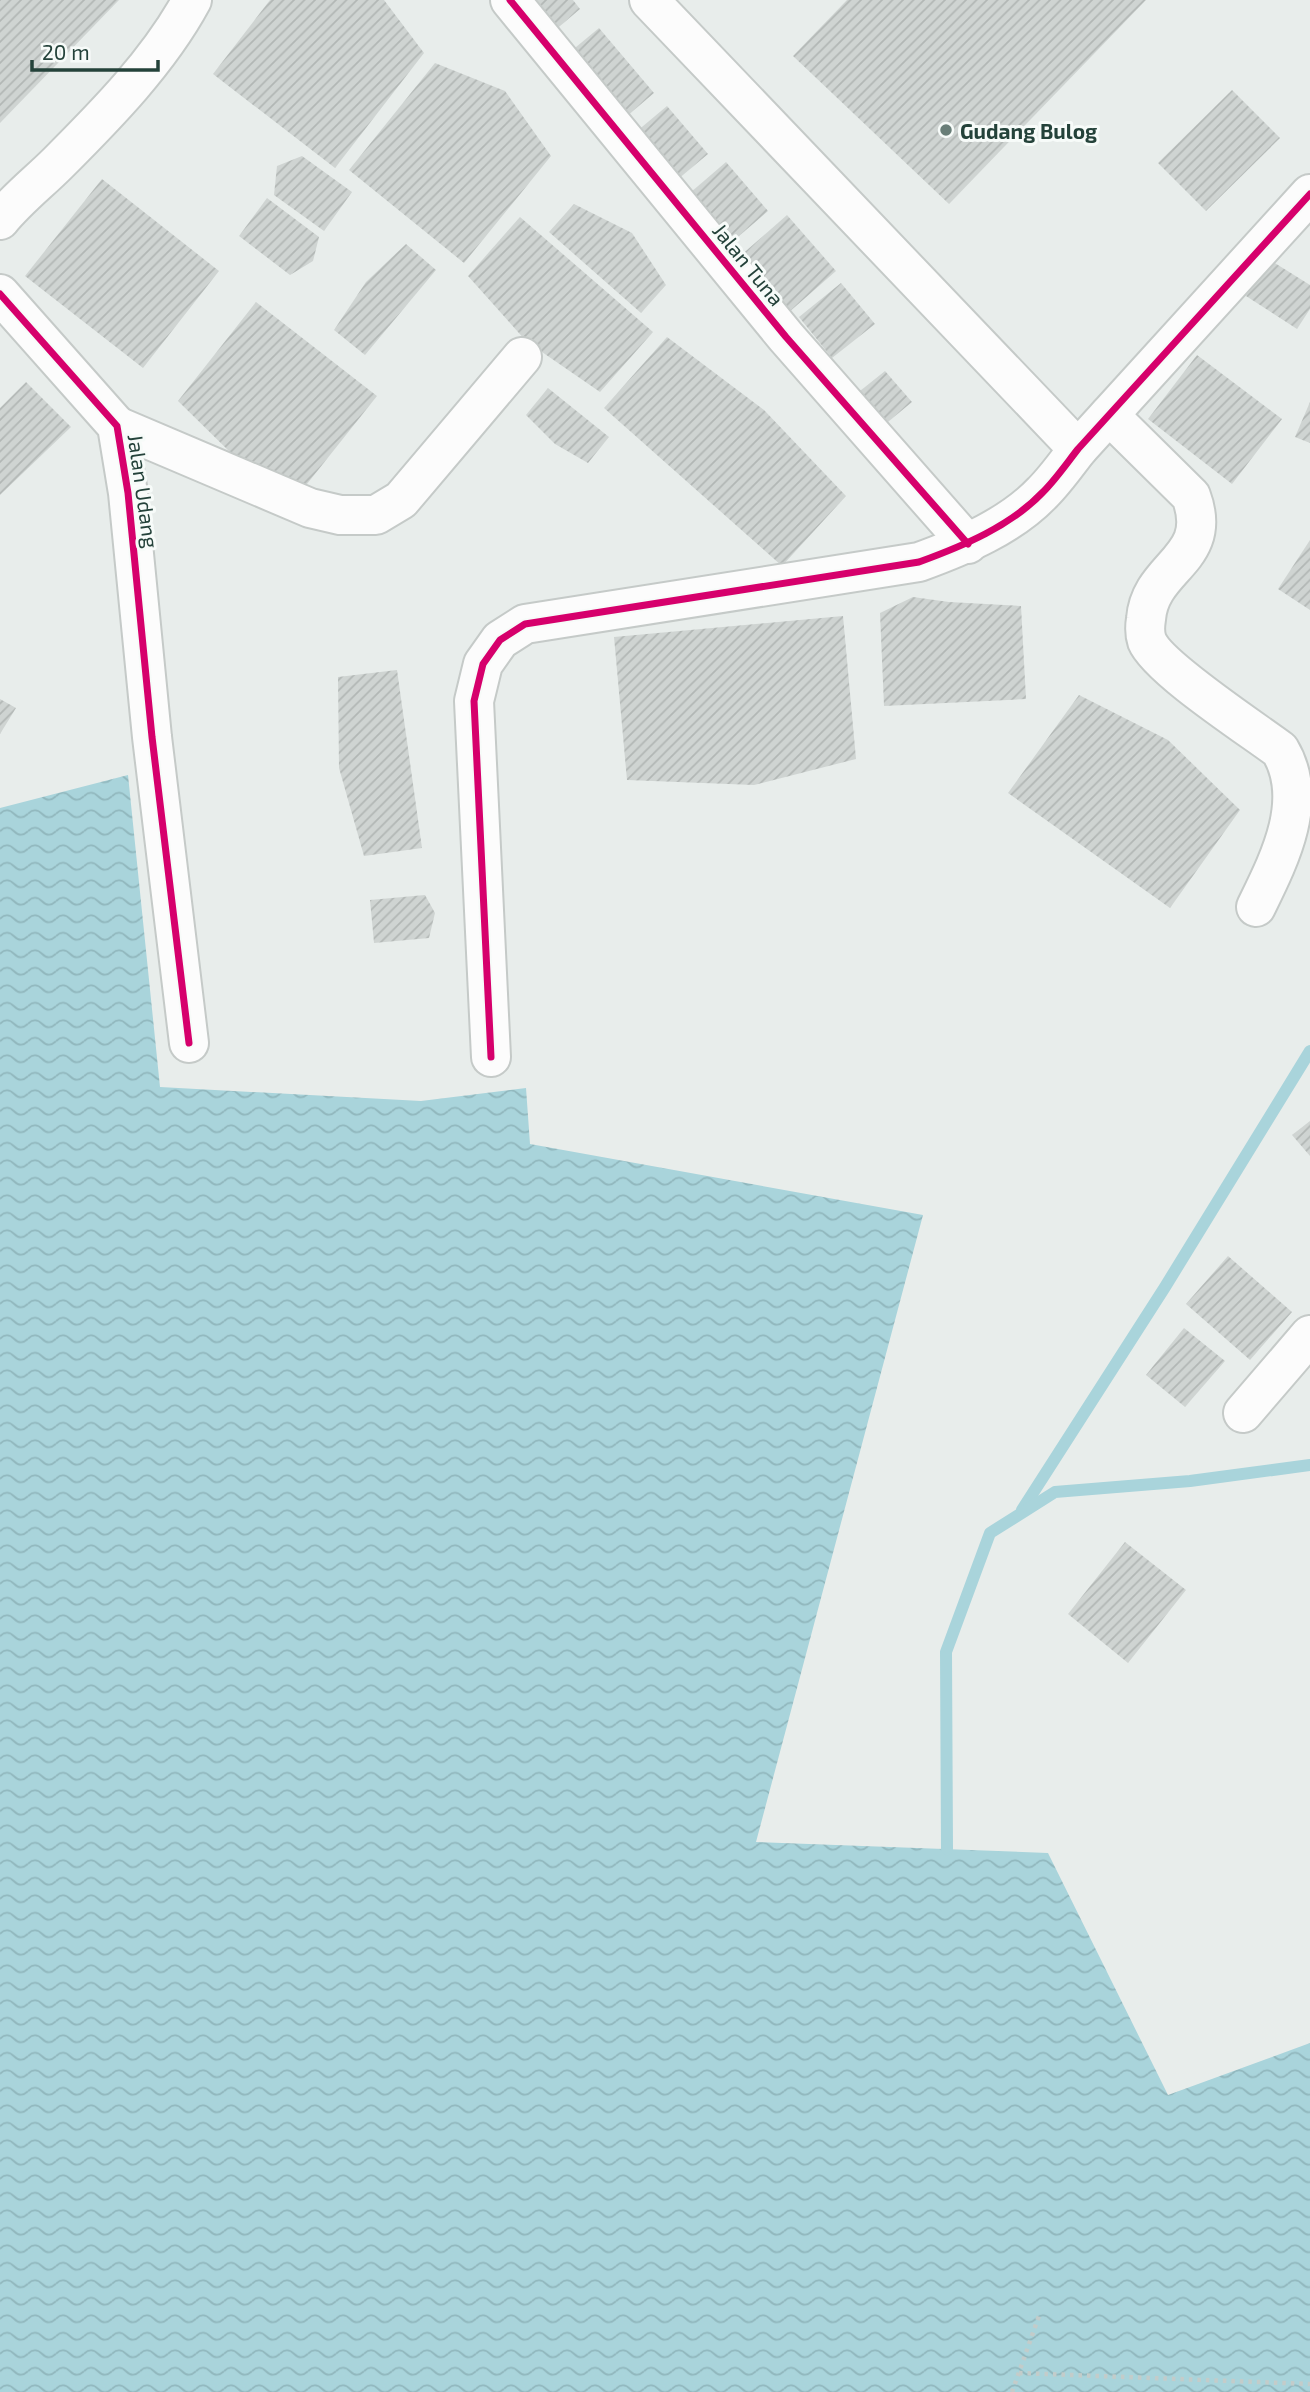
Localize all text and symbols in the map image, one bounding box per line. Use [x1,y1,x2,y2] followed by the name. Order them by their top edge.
[32,28,158,72] scale bar
[42,39,90,64] text: 20 m
[960,118,1097,143] place label: Gudang Bulog
[938,122,954,138] marker: Gudang Bulog
[708,218,790,310] street label: Jalan Tuna
[124,432,164,550] street label: Jalan Udang

